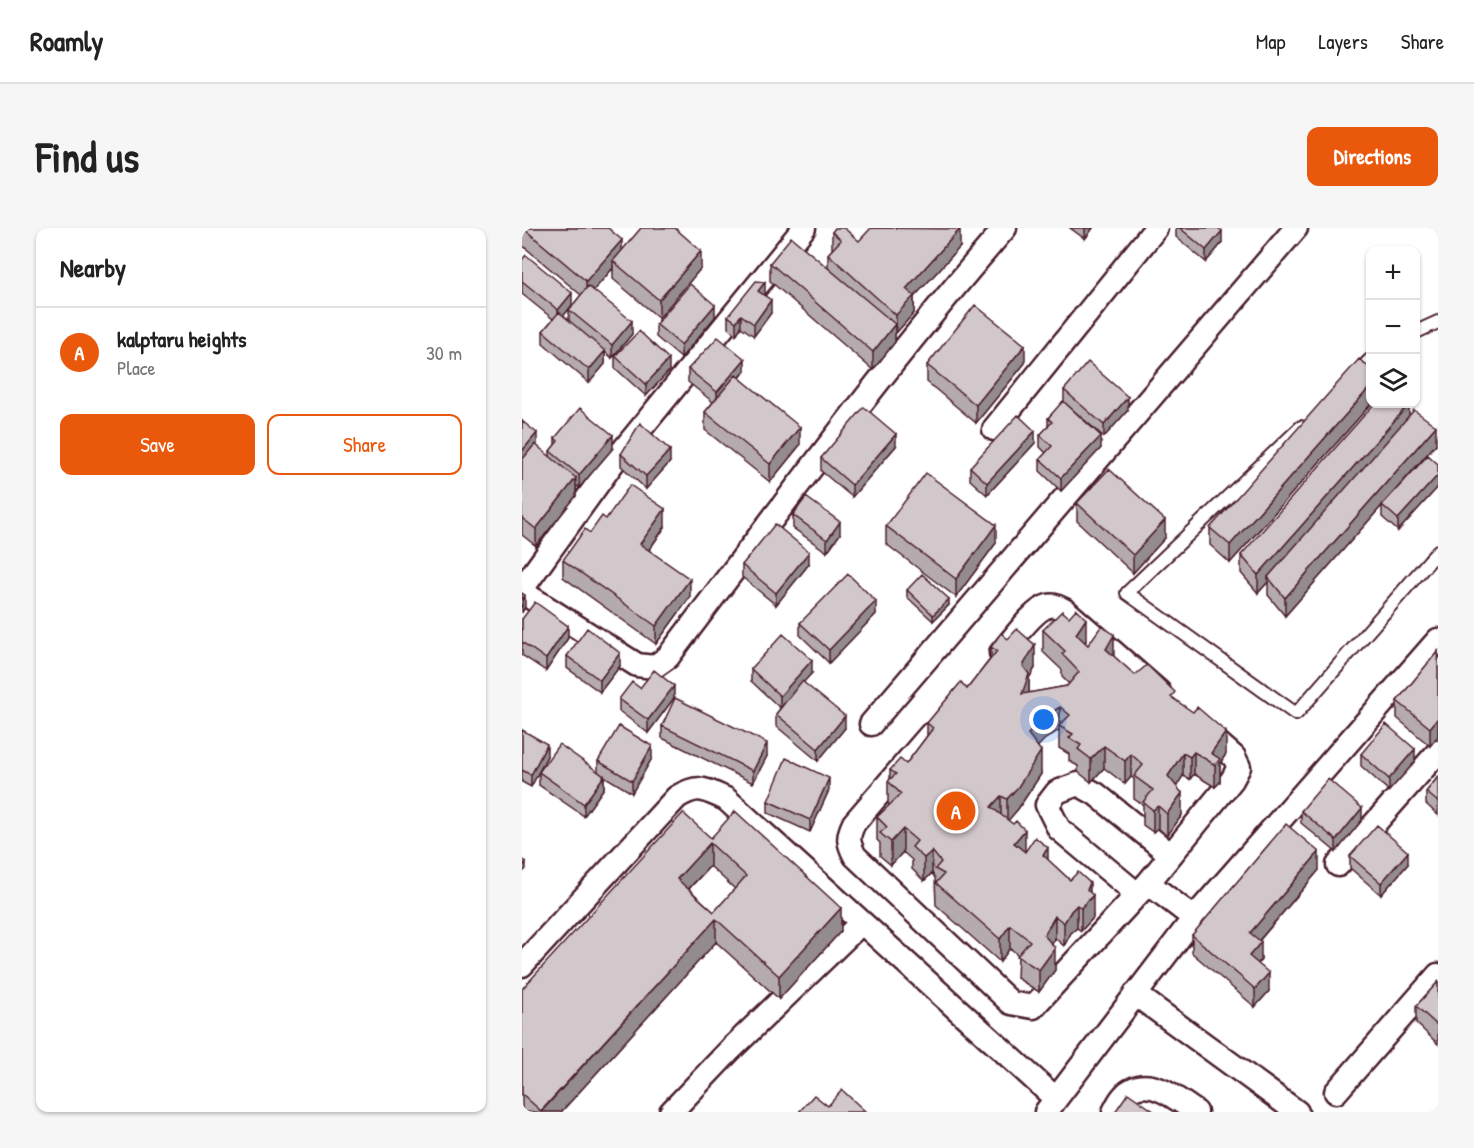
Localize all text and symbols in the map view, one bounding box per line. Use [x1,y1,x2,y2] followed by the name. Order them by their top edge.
[30,22,103,60] text: Roamly
[1256,27,1285,56] text: Map
[1318,27,1368,56] text: Layers
[1401,27,1444,56] text: Share
[1307,127,1438,186] button: Directions
[36,128,139,185] text: Find us
[1366,246,1420,408] map controls
[1366,246,1420,300] button: +
[60,250,126,285] text: Nearby
[1366,300,1420,354] button: −
[117,324,247,354] text: kalptaru heights
[75,339,84,366] text: A
[426,339,462,366] text: 30 m
[117,354,156,381] text: Place
[1366,354,1420,408] button: layers
[60,414,255,475] button: Save
[267,414,462,475] button: Share
[1029,705,1058,734] your location
[936,788,976,834] pin: A

